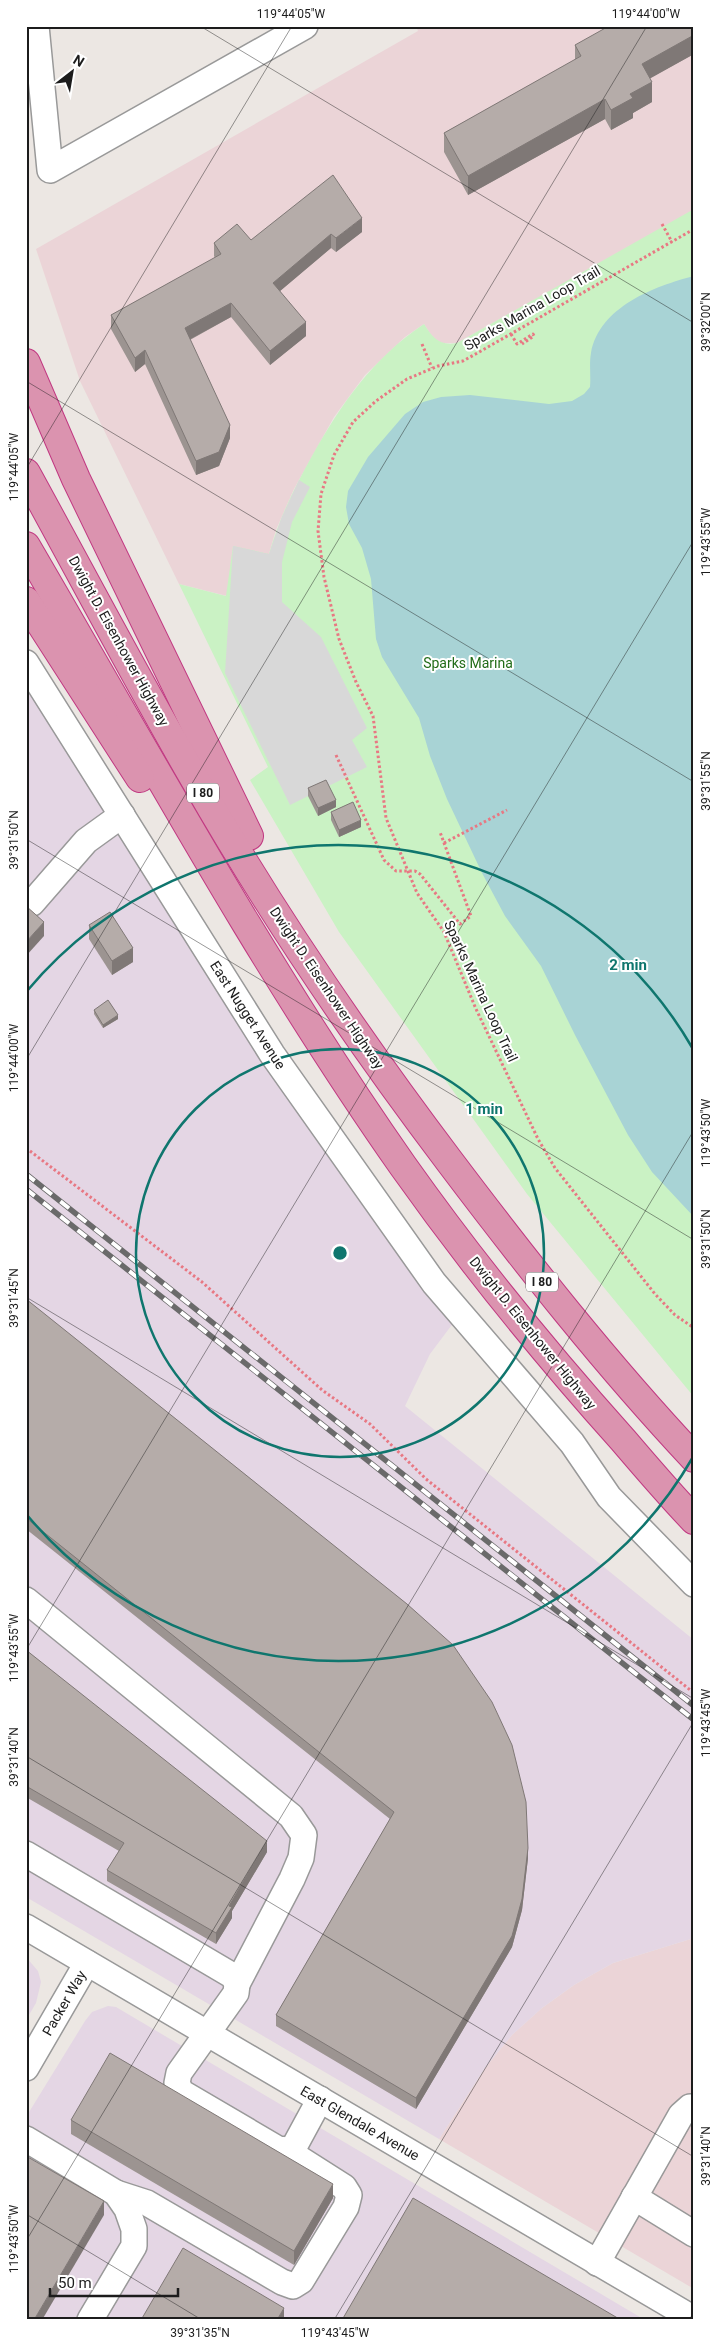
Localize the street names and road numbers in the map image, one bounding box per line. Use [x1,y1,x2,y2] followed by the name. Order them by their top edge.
[461,262,603,354] street label: Sparks Marina Loop Trail
[66,553,173,729] street label: Dwight D. Eisenhower Highway
[187,784,219,802] road number: I 80
[267,904,387,1072] street label: Dwight D. Eisenhower Highway
[441,918,521,1064] street label: Sparks Marina Loop Trail
[207,958,289,1072] street label: East Nugget Avenue
[466,1254,600,1413] street label: Dwight D. Eisenhower Highway
[526,1272,558,1291] road number: I 80
[39,1967,89,2038] street label: Packer Way
[298,2082,422,2164] street label: East Glendale Avenue

